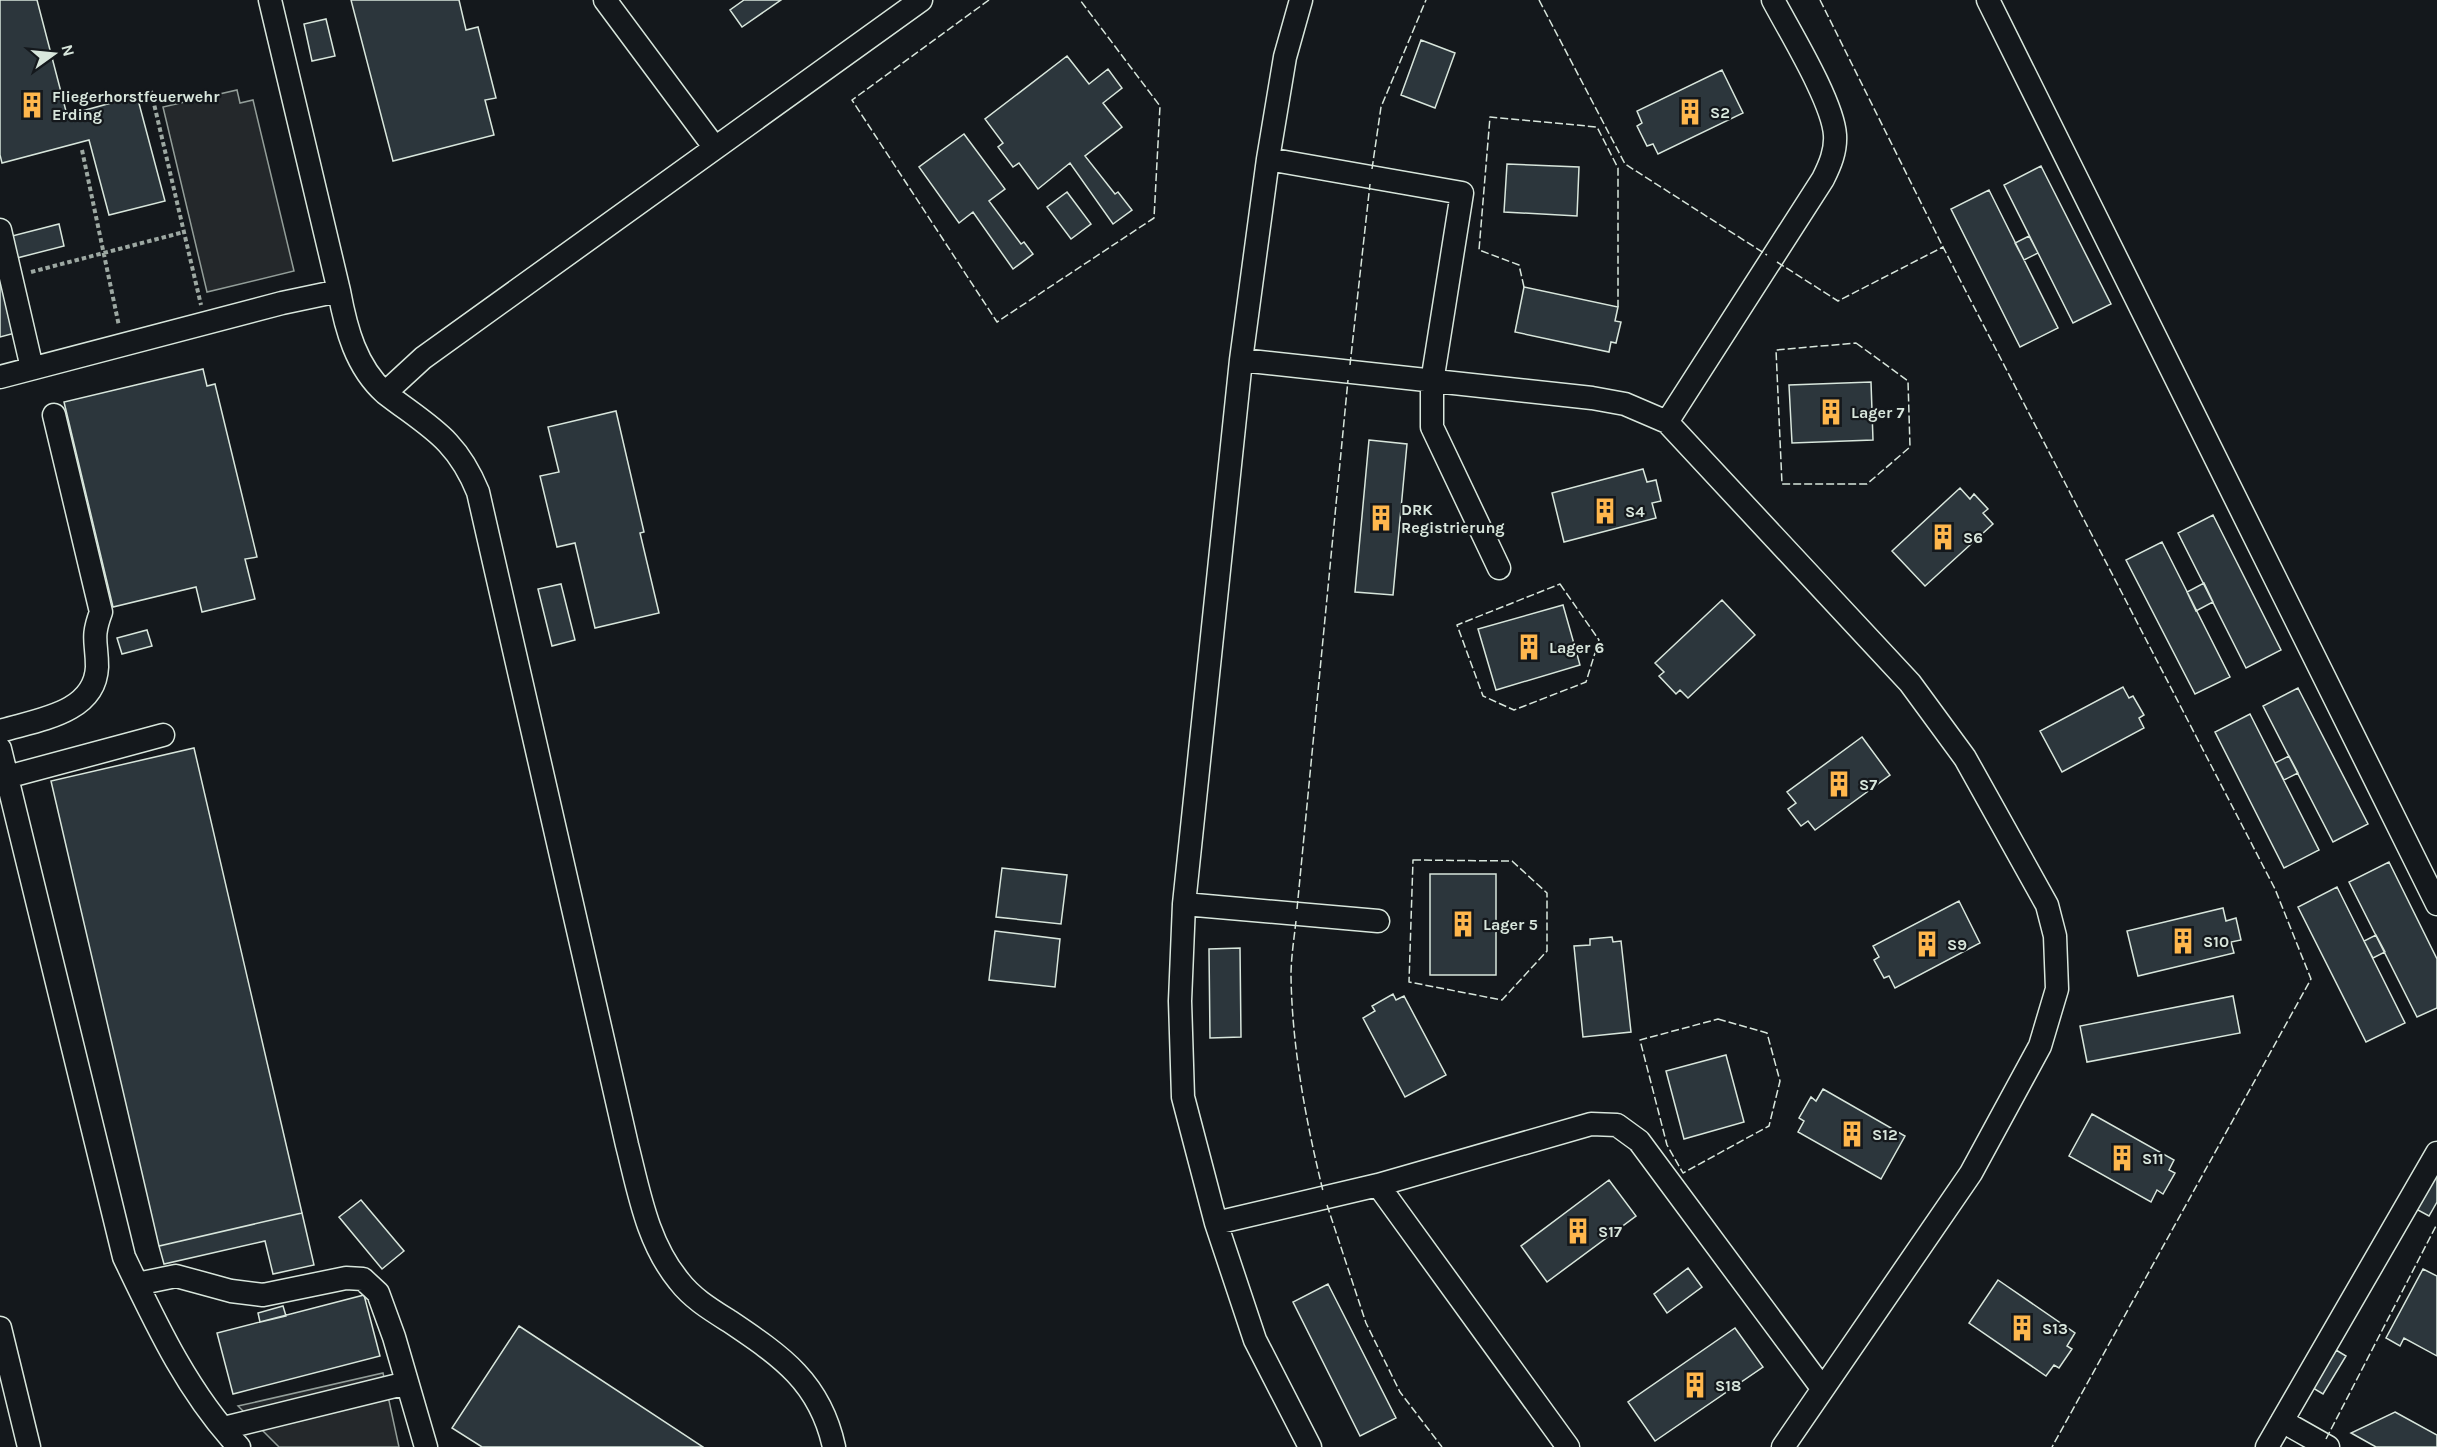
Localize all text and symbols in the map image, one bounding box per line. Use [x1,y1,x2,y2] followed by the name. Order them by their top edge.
[24,24,84,84] north arrow
[57,42,79,58] text: N
[52,87,220,124] place label: Fliegerhorstfeuerwehr Erding
[17,90,47,120] building icon: Fliegerhorstfeuerwehr Erding
[1675,97,1705,127] building icon: S2
[1710,103,1730,122] place label: S2
[1816,397,1846,427] building icon: Lager 7
[1851,403,1904,422] place label: Lager 7
[1590,496,1620,526] building icon: S4
[1401,500,1505,537] place label: DRK Registrierung
[1625,502,1645,521] place label: S4
[1366,503,1396,533] building icon: DRK Registrierung
[1928,522,1958,552] building icon: S6
[1963,528,1983,547] place label: S6
[1514,632,1544,662] building icon: Lager 6
[1549,638,1604,657] place label: Lager 6
[1824,769,1854,799] building icon: S7
[1859,775,1877,794] place label: S7
[1448,909,1478,939] building icon: Lager 5
[1483,915,1538,934] place label: Lager 5
[2168,926,2198,956] building icon: S10
[1912,929,1942,959] building icon: S9
[2203,932,2229,951] place label: S10
[1947,935,1967,954] place label: S9
[1837,1119,1867,1149] building icon: S12
[1872,1125,1898,1144] place label: S12
[2107,1143,2137,1173] building icon: S11
[2142,1149,2164,1168] place label: S11
[1563,1216,1593,1246] building icon: S17
[1598,1222,1622,1241] place label: S17
[2007,1313,2037,1343] building icon: S13
[2042,1319,2068,1338] place label: S13
[1680,1370,1710,1400] building icon: S18
[1715,1376,1741,1395] place label: S18

